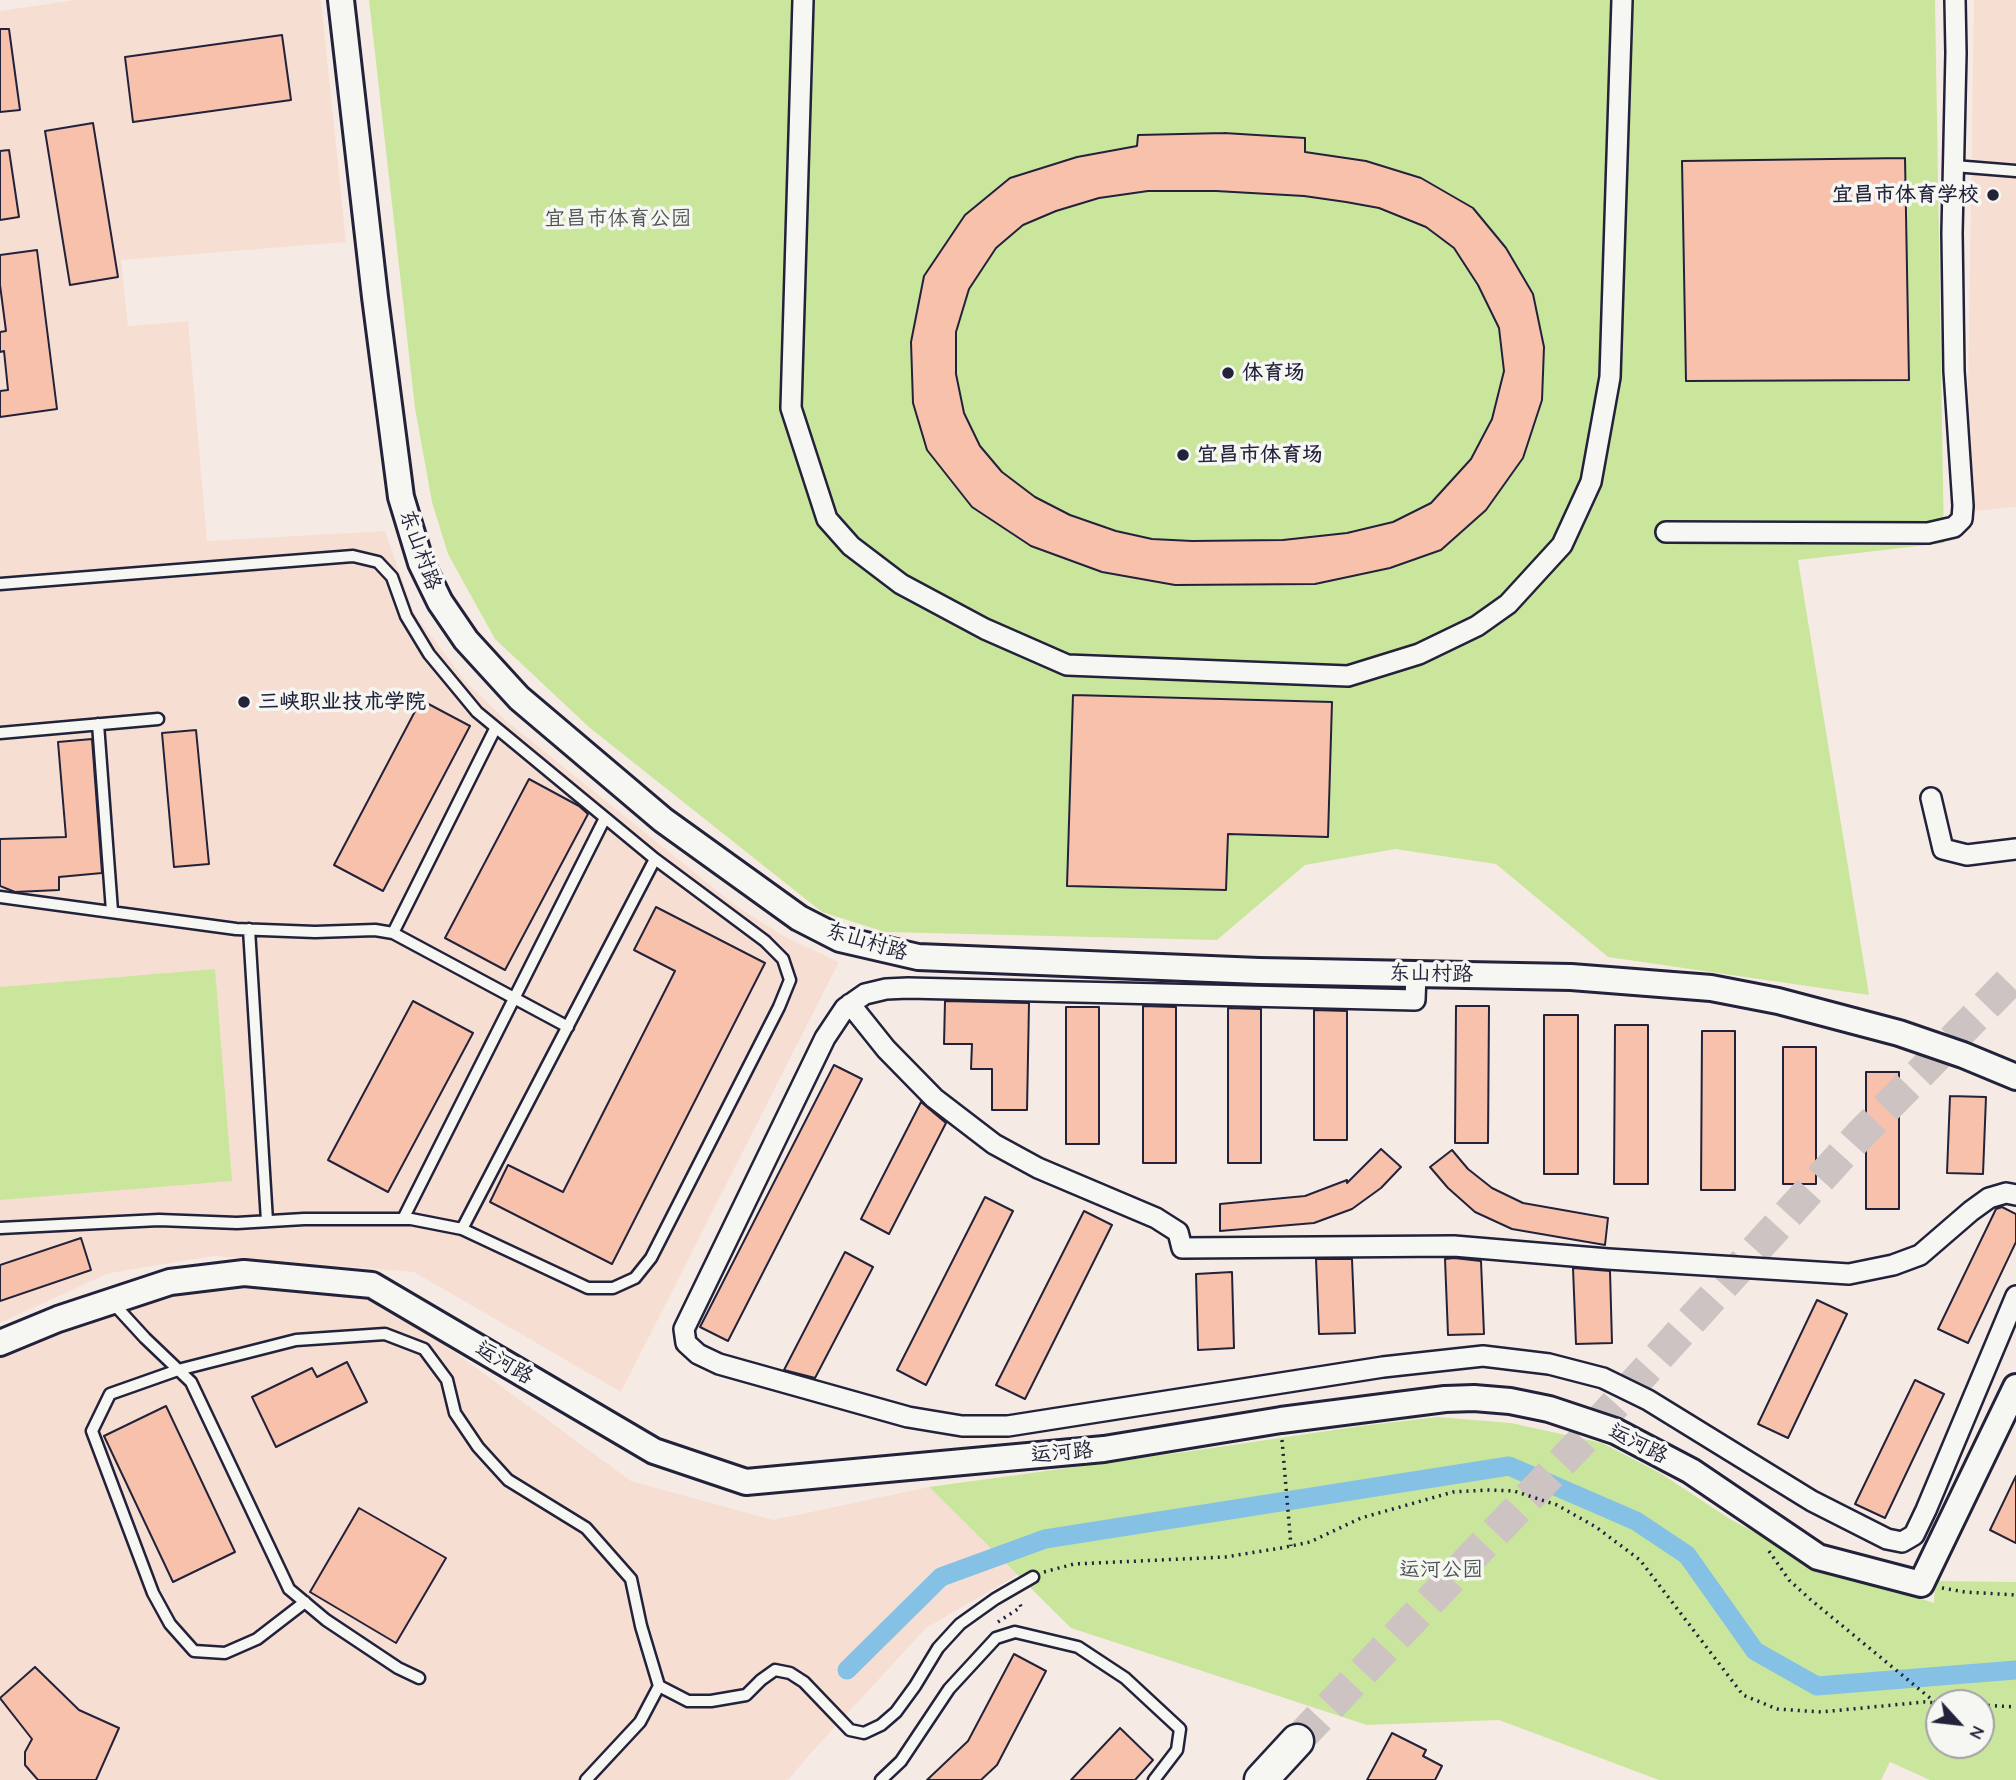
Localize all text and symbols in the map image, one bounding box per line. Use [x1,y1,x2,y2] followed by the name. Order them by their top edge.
[1832,182,1979,208] place label: 宜昌市体育学校
[1985,187,2001,203] marker: 宜昌市体育学校
[545,206,691,232] park label: 宜昌市体育公园
[1242,360,1305,386] place label: 体育场
[1220,365,1236,381] marker: 体育场
[1197,442,1323,468] place label: 宜昌市体育场
[1175,447,1191,463] marker: 宜昌市体育场
[394,506,446,594] street label: 东山村路
[258,689,426,715] place label: 三峡职业技术学院
[236,694,252,710] marker: 三峡职业技术学院
[823,918,911,966] street label: 东山村路
[1389,961,1473,987] street label: 东山村路
[471,1336,537,1390] street label: 运河路
[1604,1418,1672,1470] street label: 运河路
[1030,1438,1094,1468] street label: 运河路
[1399,1557,1483,1583] park label: 运河公园
[1925,1689,1995,1759] north arrow
[1964,1722,1990,1743] text: N

